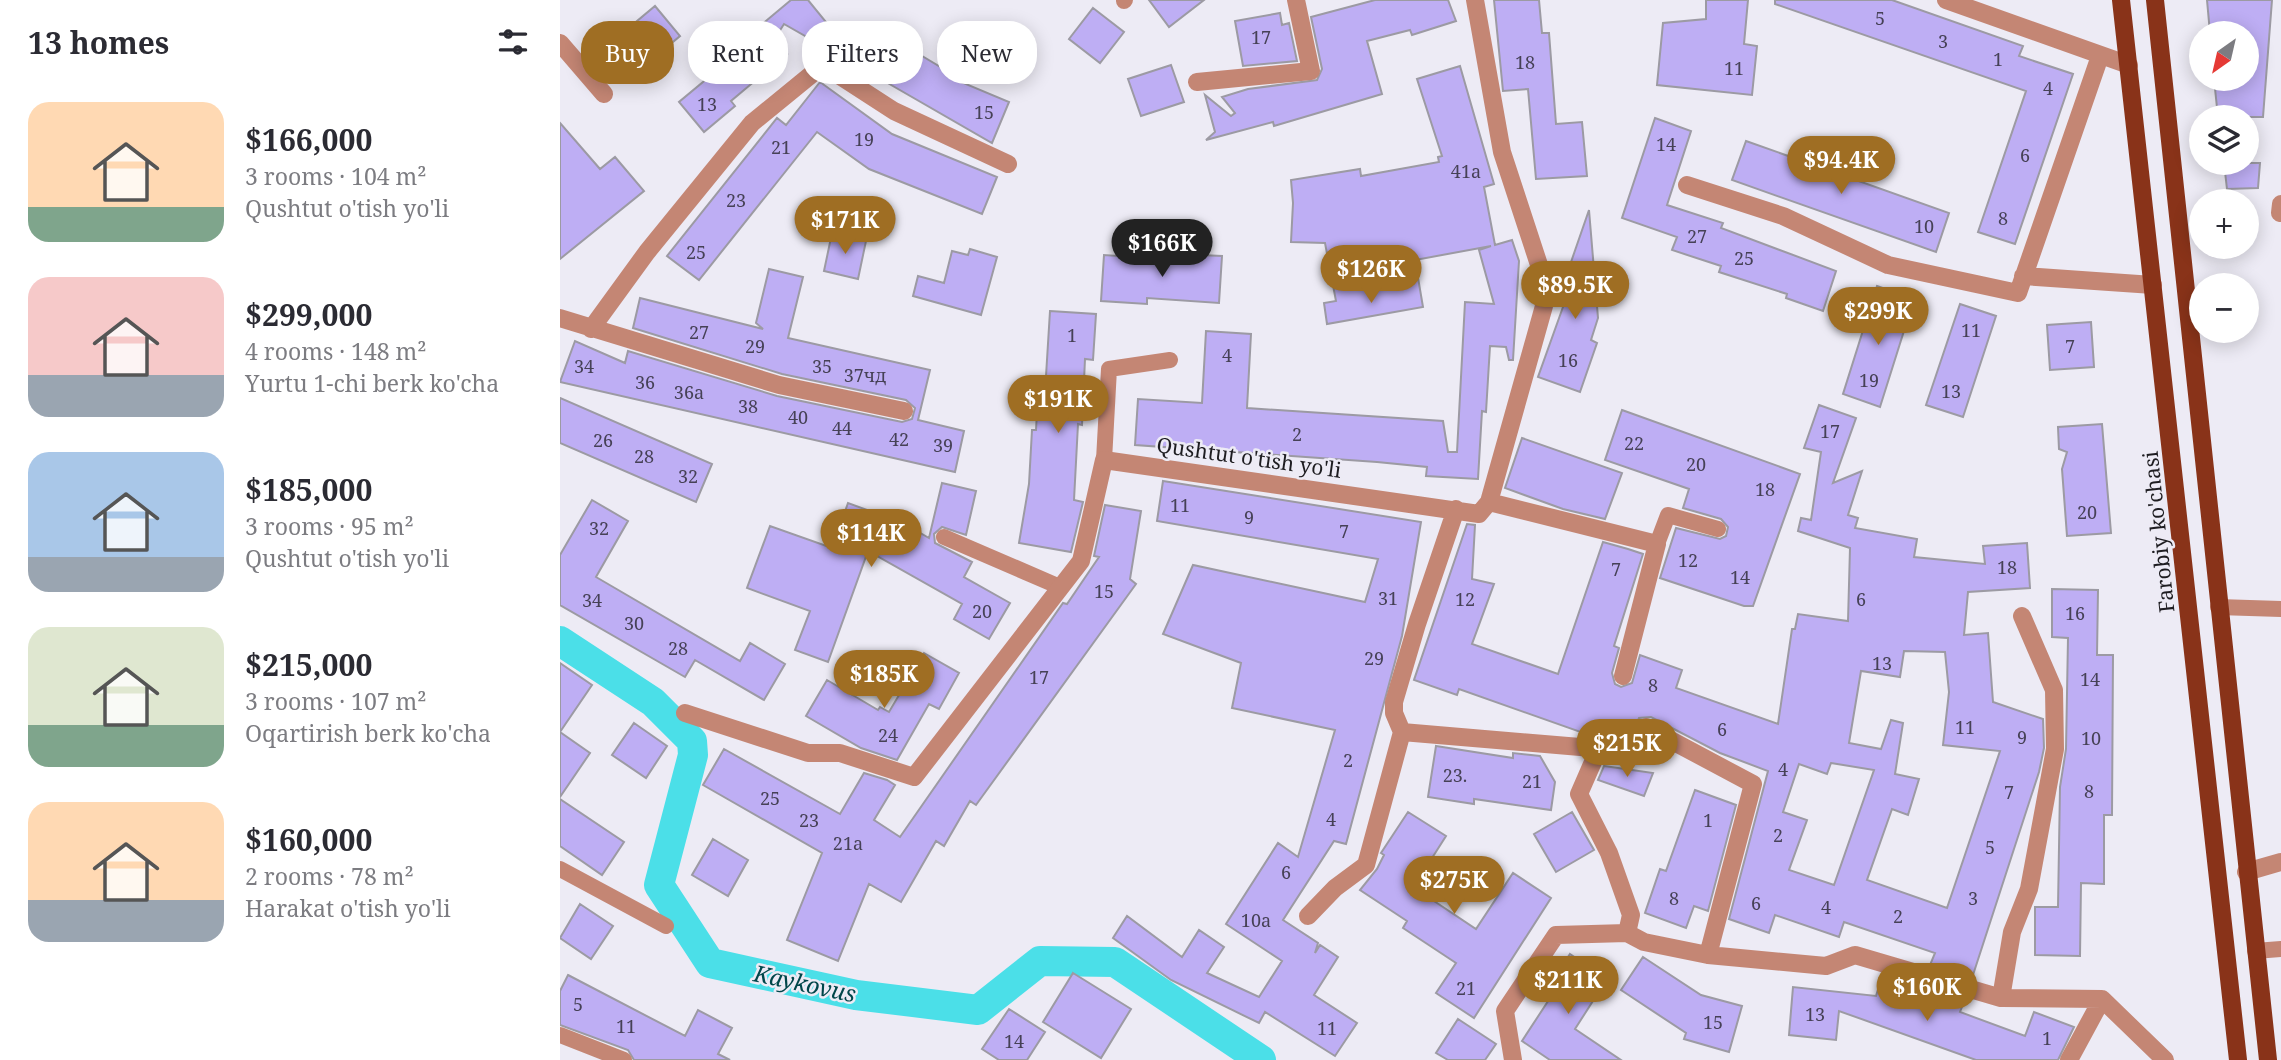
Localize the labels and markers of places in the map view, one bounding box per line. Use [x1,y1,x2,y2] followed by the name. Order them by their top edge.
[1784,136,1898,196] pin: $94.4K
[796,196,894,256] pin: $171K
[1113,219,1211,279] pin: $166K
[1322,246,1420,305] pin: $126K
[1518,262,1632,321] pin: $89.5K
[1829,288,1927,347] pin: $299K
[1009,376,1107,435] pin: $191K
[822,510,920,569] pin: $114K
[835,650,933,710] pin: $185K
[1578,720,1676,779] pin: $215K
[1405,856,1503,916] pin: $275K
[1519,956,1617,1016] pin: $211K
[1878,964,1976,1023] pin: $160K

